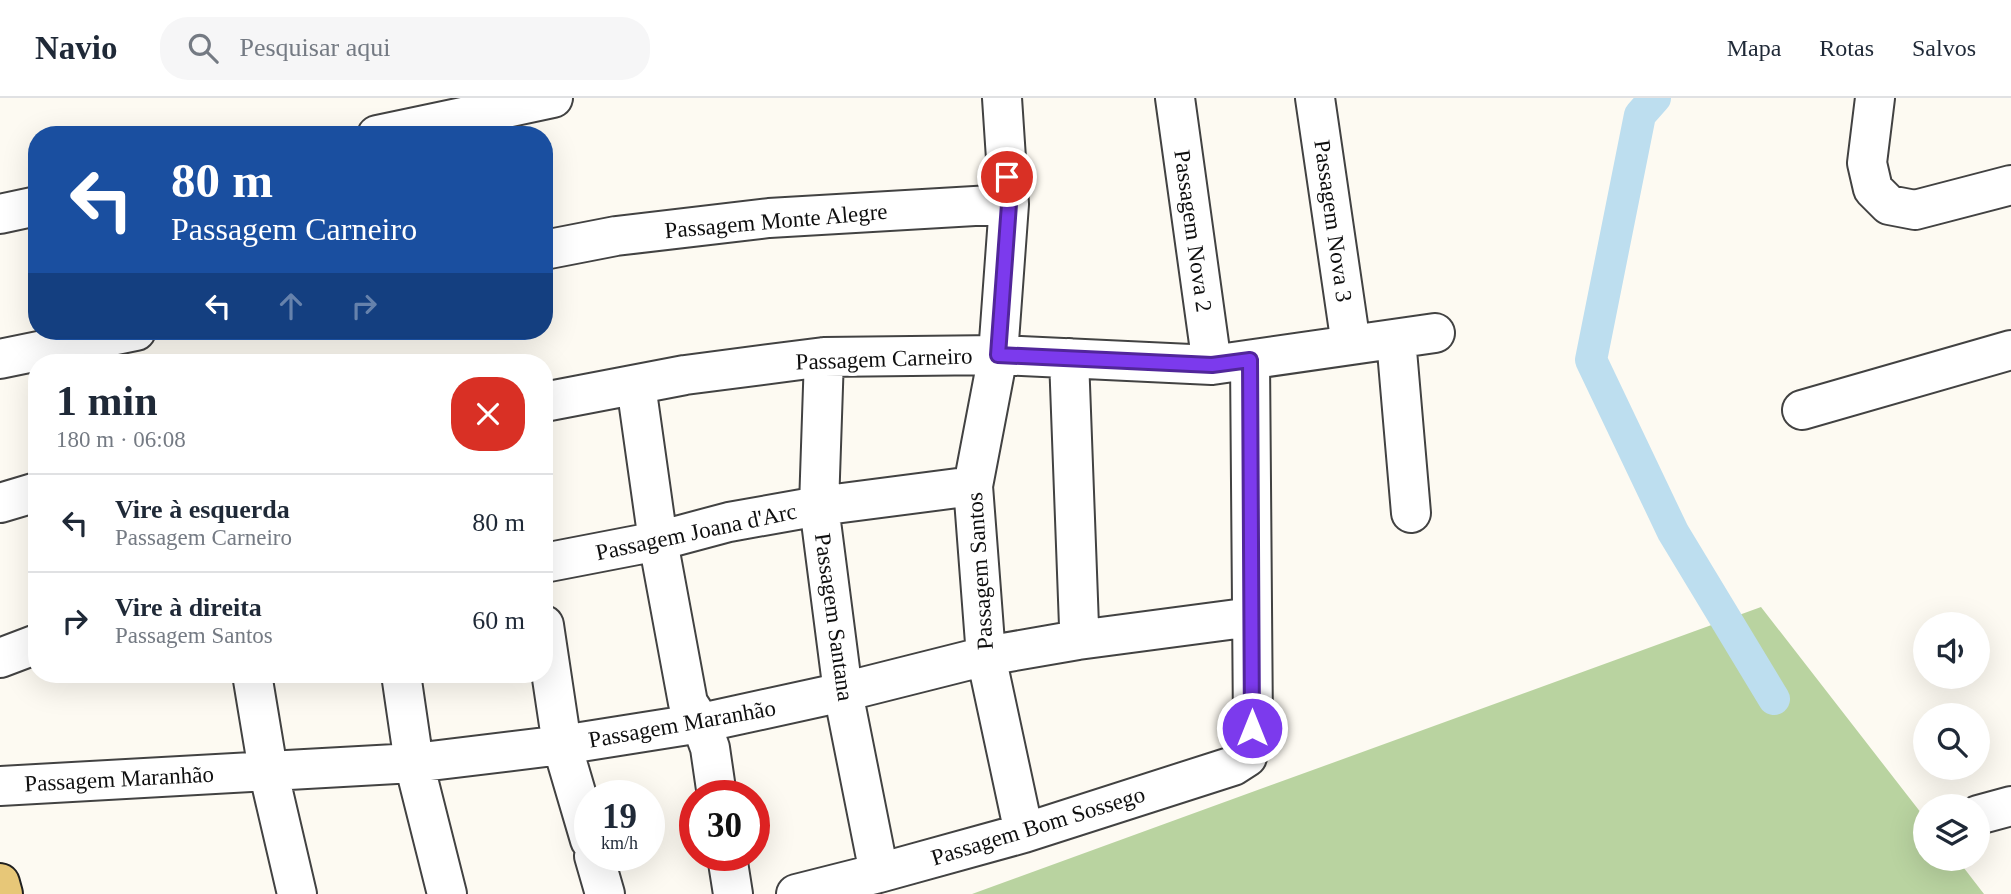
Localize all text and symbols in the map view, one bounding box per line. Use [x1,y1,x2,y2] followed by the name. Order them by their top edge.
[160,17,650,80] search box
[184,29,222,67] icon: search
[35,30,118,66] text: Navio
[240,33,390,62] text: Pesquisar aqui
[1727,35,1781,61] text: Mapa
[1819,35,1874,61] text: Rotas
[1912,35,1976,61] text: Salvos
[1309,138,1357,304] street label: Passagem Nova 3
[977,147,1037,207] pin
[1169,148,1217,314] street label: Passagem Nova 2
[171,153,273,208] text: 80 m
[56,154,147,245] icon: left
[988,158,1026,196] icon: arrive
[664,199,888,243] street label: Passagem Monte Alegre
[171,211,417,247] text: Passagem Carneiro
[199,287,237,325] icon: left
[272,287,310,325] icon: ahead
[345,287,383,325] icon: right
[795,343,973,375] street label: Passagem Carneiro
[451,377,525,451] button: close
[56,378,158,424] text: 1 min
[56,427,186,452] text: 180 m · 06:08
[962,491,998,651] street label: Passagem Santos
[115,495,290,524] text: Vire à esquerda
[593,498,799,566] street label: Passagem Joana d'Arc
[56,504,94,542] icon: left
[472,508,525,537] text: 80 m
[115,525,292,550] text: Passagem Carneiro
[810,531,858,703] street label: Passagem Santana
[115,593,262,622] text: Vire à direita
[56,602,94,640] icon: right
[472,606,525,635] text: 60 m
[1913,612,1990,871] map controls
[1913,612,1990,689] button: sound
[115,623,273,648] text: Passagem Santos
[1215,691,1289,765] position arrow
[586,695,778,753] street label: Passagem Maranhão
[1913,703,1990,780] button: search
[24,762,214,796] street label: Passagem Maranhão
[679,780,770,871] speed limit sign: 30
[928,782,1148,870] street label: Passagem Bom Sossego
[1913,794,1990,871] button: layers
[602,797,637,836] text: 19
[601,833,638,853] text: km/h

